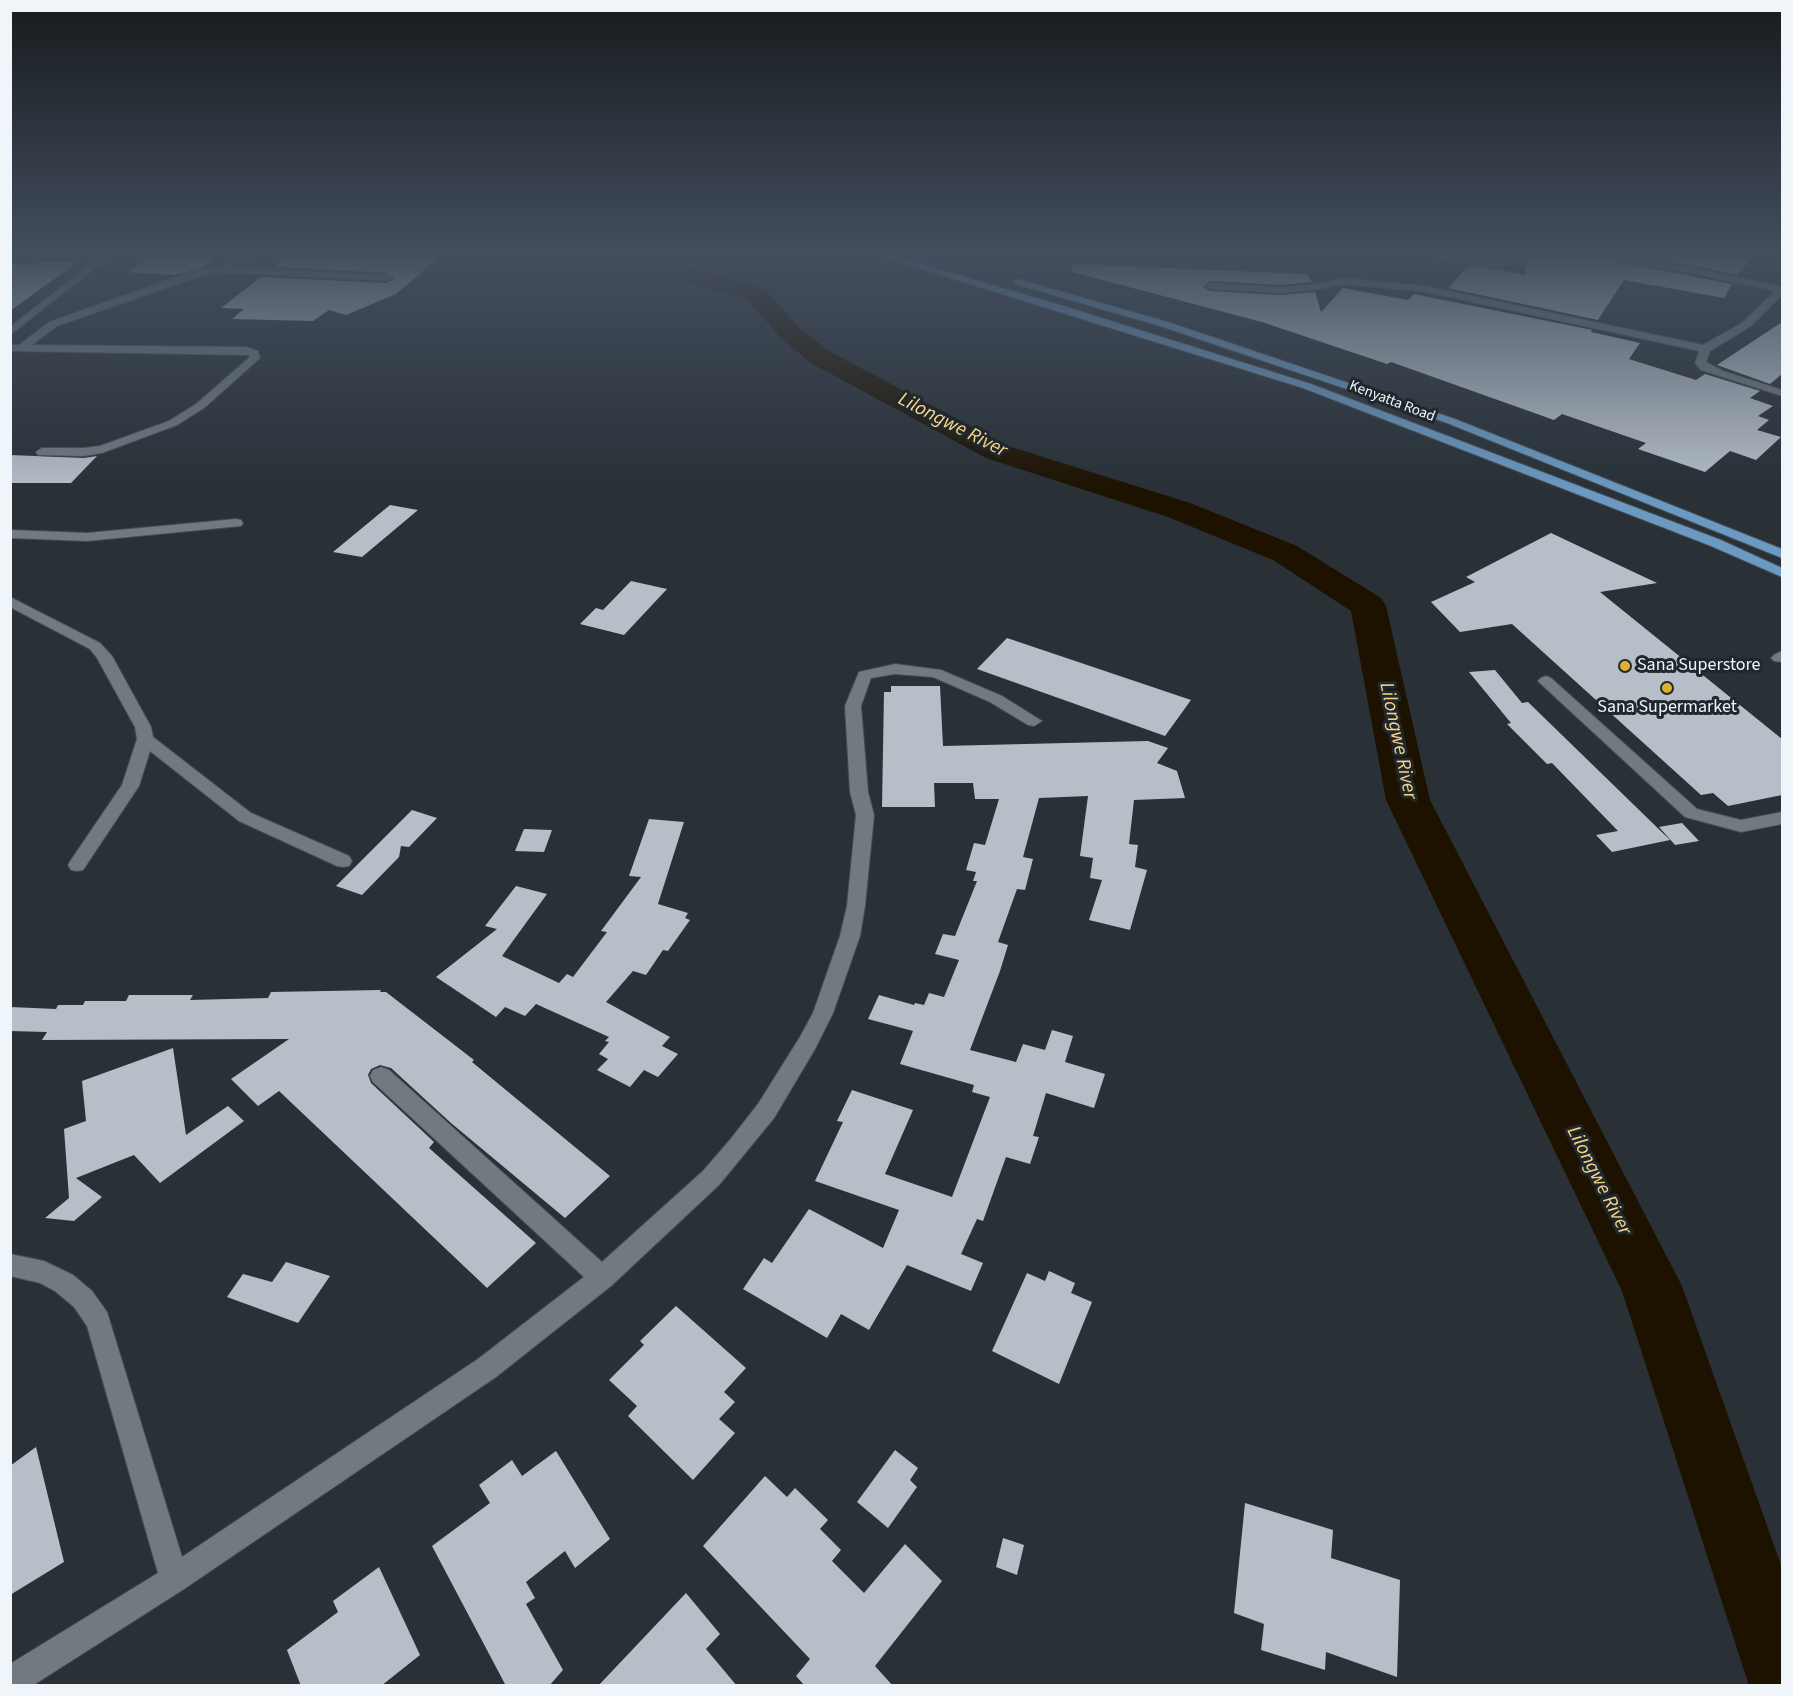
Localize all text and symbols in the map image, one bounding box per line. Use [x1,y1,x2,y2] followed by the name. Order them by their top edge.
[1347,377,1437,427] street label: Kenyatta Road
[893,388,1011,464] water label: Lilongwe River
[1637,655,1760,677] place label: Sana Superstore
[1618,659,1632,673] marker: Sana Superstore
[1373,680,1421,802] water label: Lilongwe River
[1660,681,1674,695] marker: Sana Supermarket
[1597,697,1737,719] place label: Sana Supermarket
[1560,1122,1636,1240] water label: Lilongwe River

